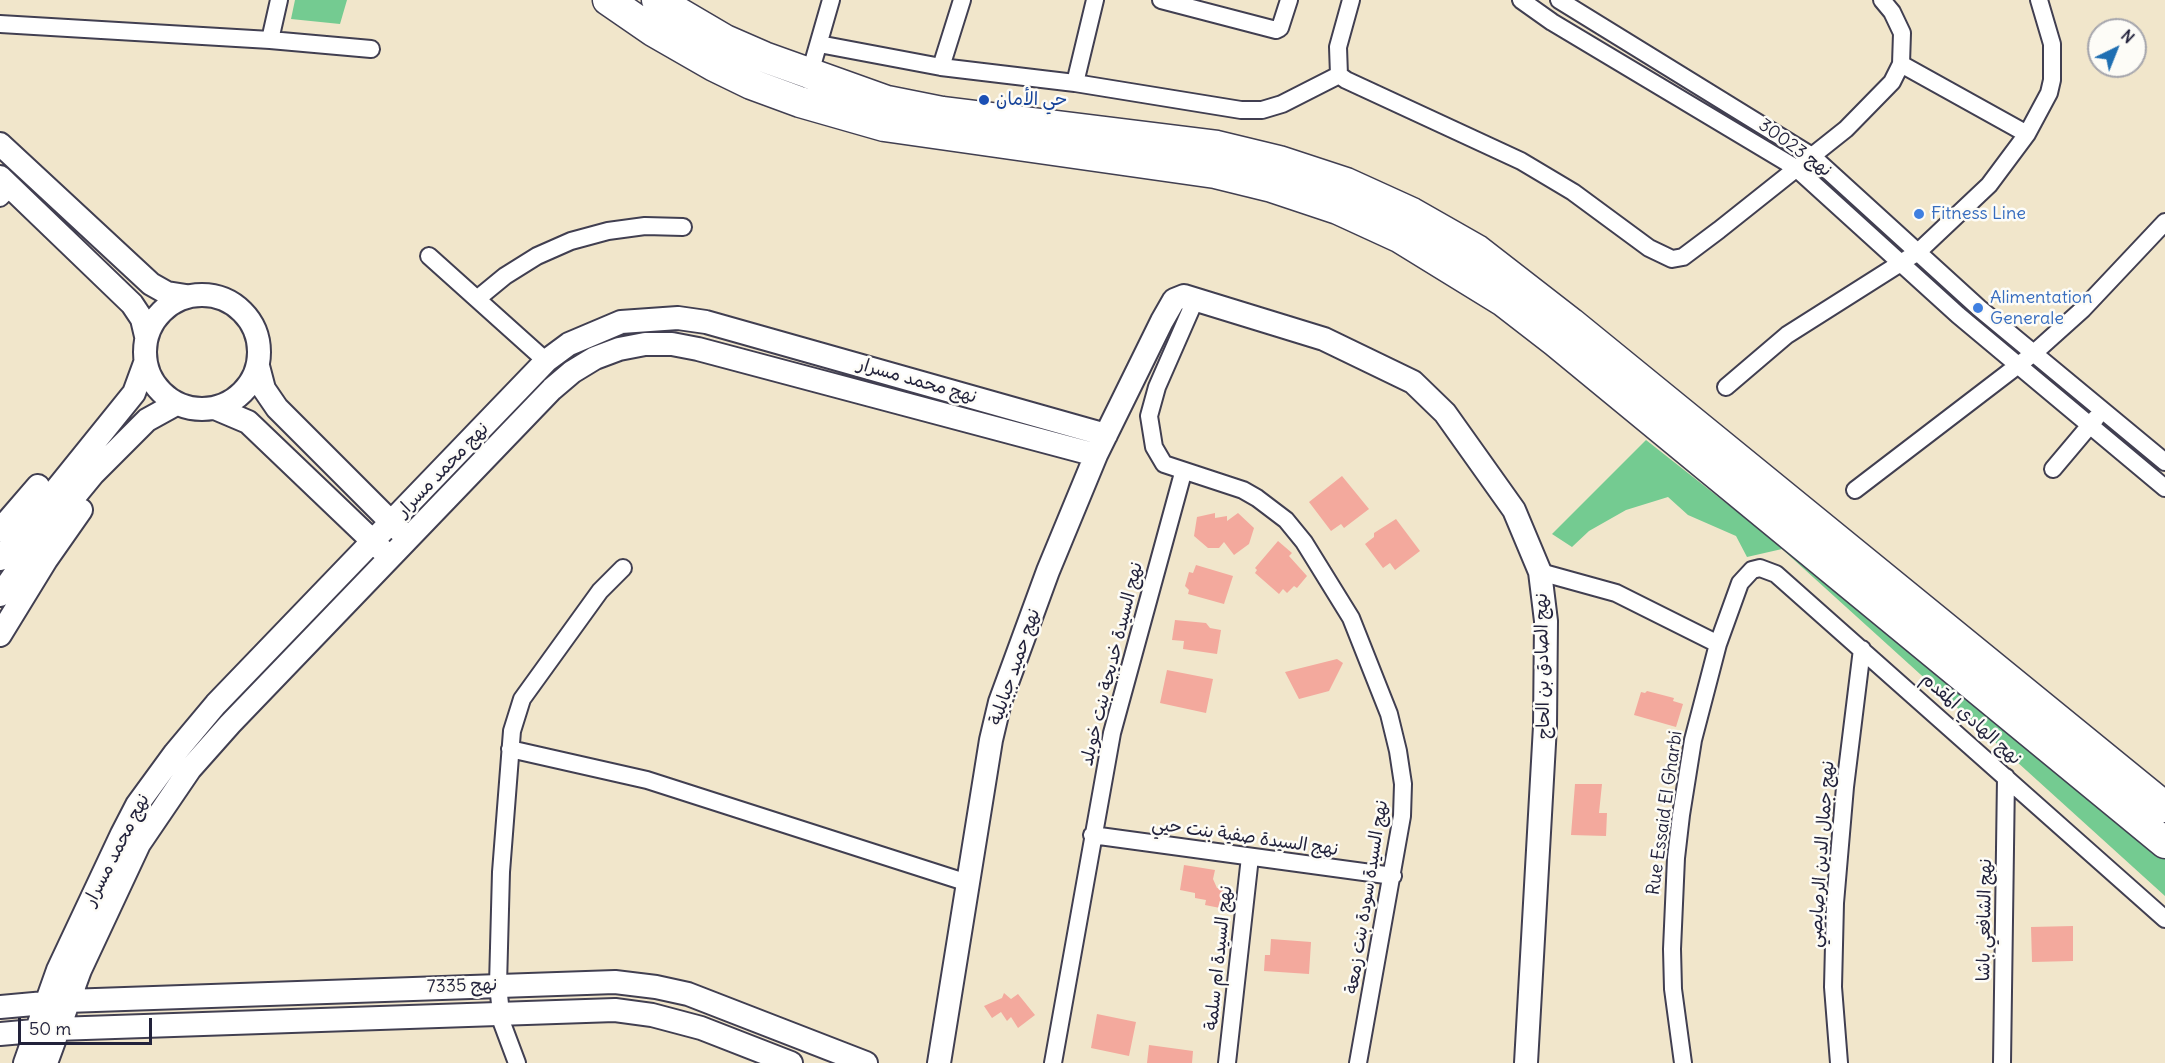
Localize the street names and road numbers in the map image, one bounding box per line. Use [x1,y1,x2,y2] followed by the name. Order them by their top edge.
[1754,114,1836,182] street label: نهج 30023
[855,354,979,408] street label: نهج محمد مسرار
[393,418,493,522] street label: نهج محمد مسرار
[1076,560,1148,768] street label: نهج السيدة خديجة بنت خويلد
[1531,593,1555,739] street label: نهج الصادق بن الحاج
[985,606,1045,728] street label: نهج حميد جبايلية
[1916,668,2026,770] street label: نهج الهادي المقدم
[1643,729,1687,897] street label: Rue Essaid El Gharbi
[1805,760,1839,948] street label: نهج جمال الدين الرصايصي
[79,790,155,910] street label: نهج محمد مسرار
[1341,799,1393,995] street label: نهج السيدة سودة بنت زمعة
[1150,813,1340,861] street label: نهج السيدة صفية بنت حيي
[1973,858,1997,982] street label: نهج الشافعي باشا
[1201,885,1237,1031] street label: نهج السيدة ام سلمة
[426,974,498,998] street label: نهج 7335

